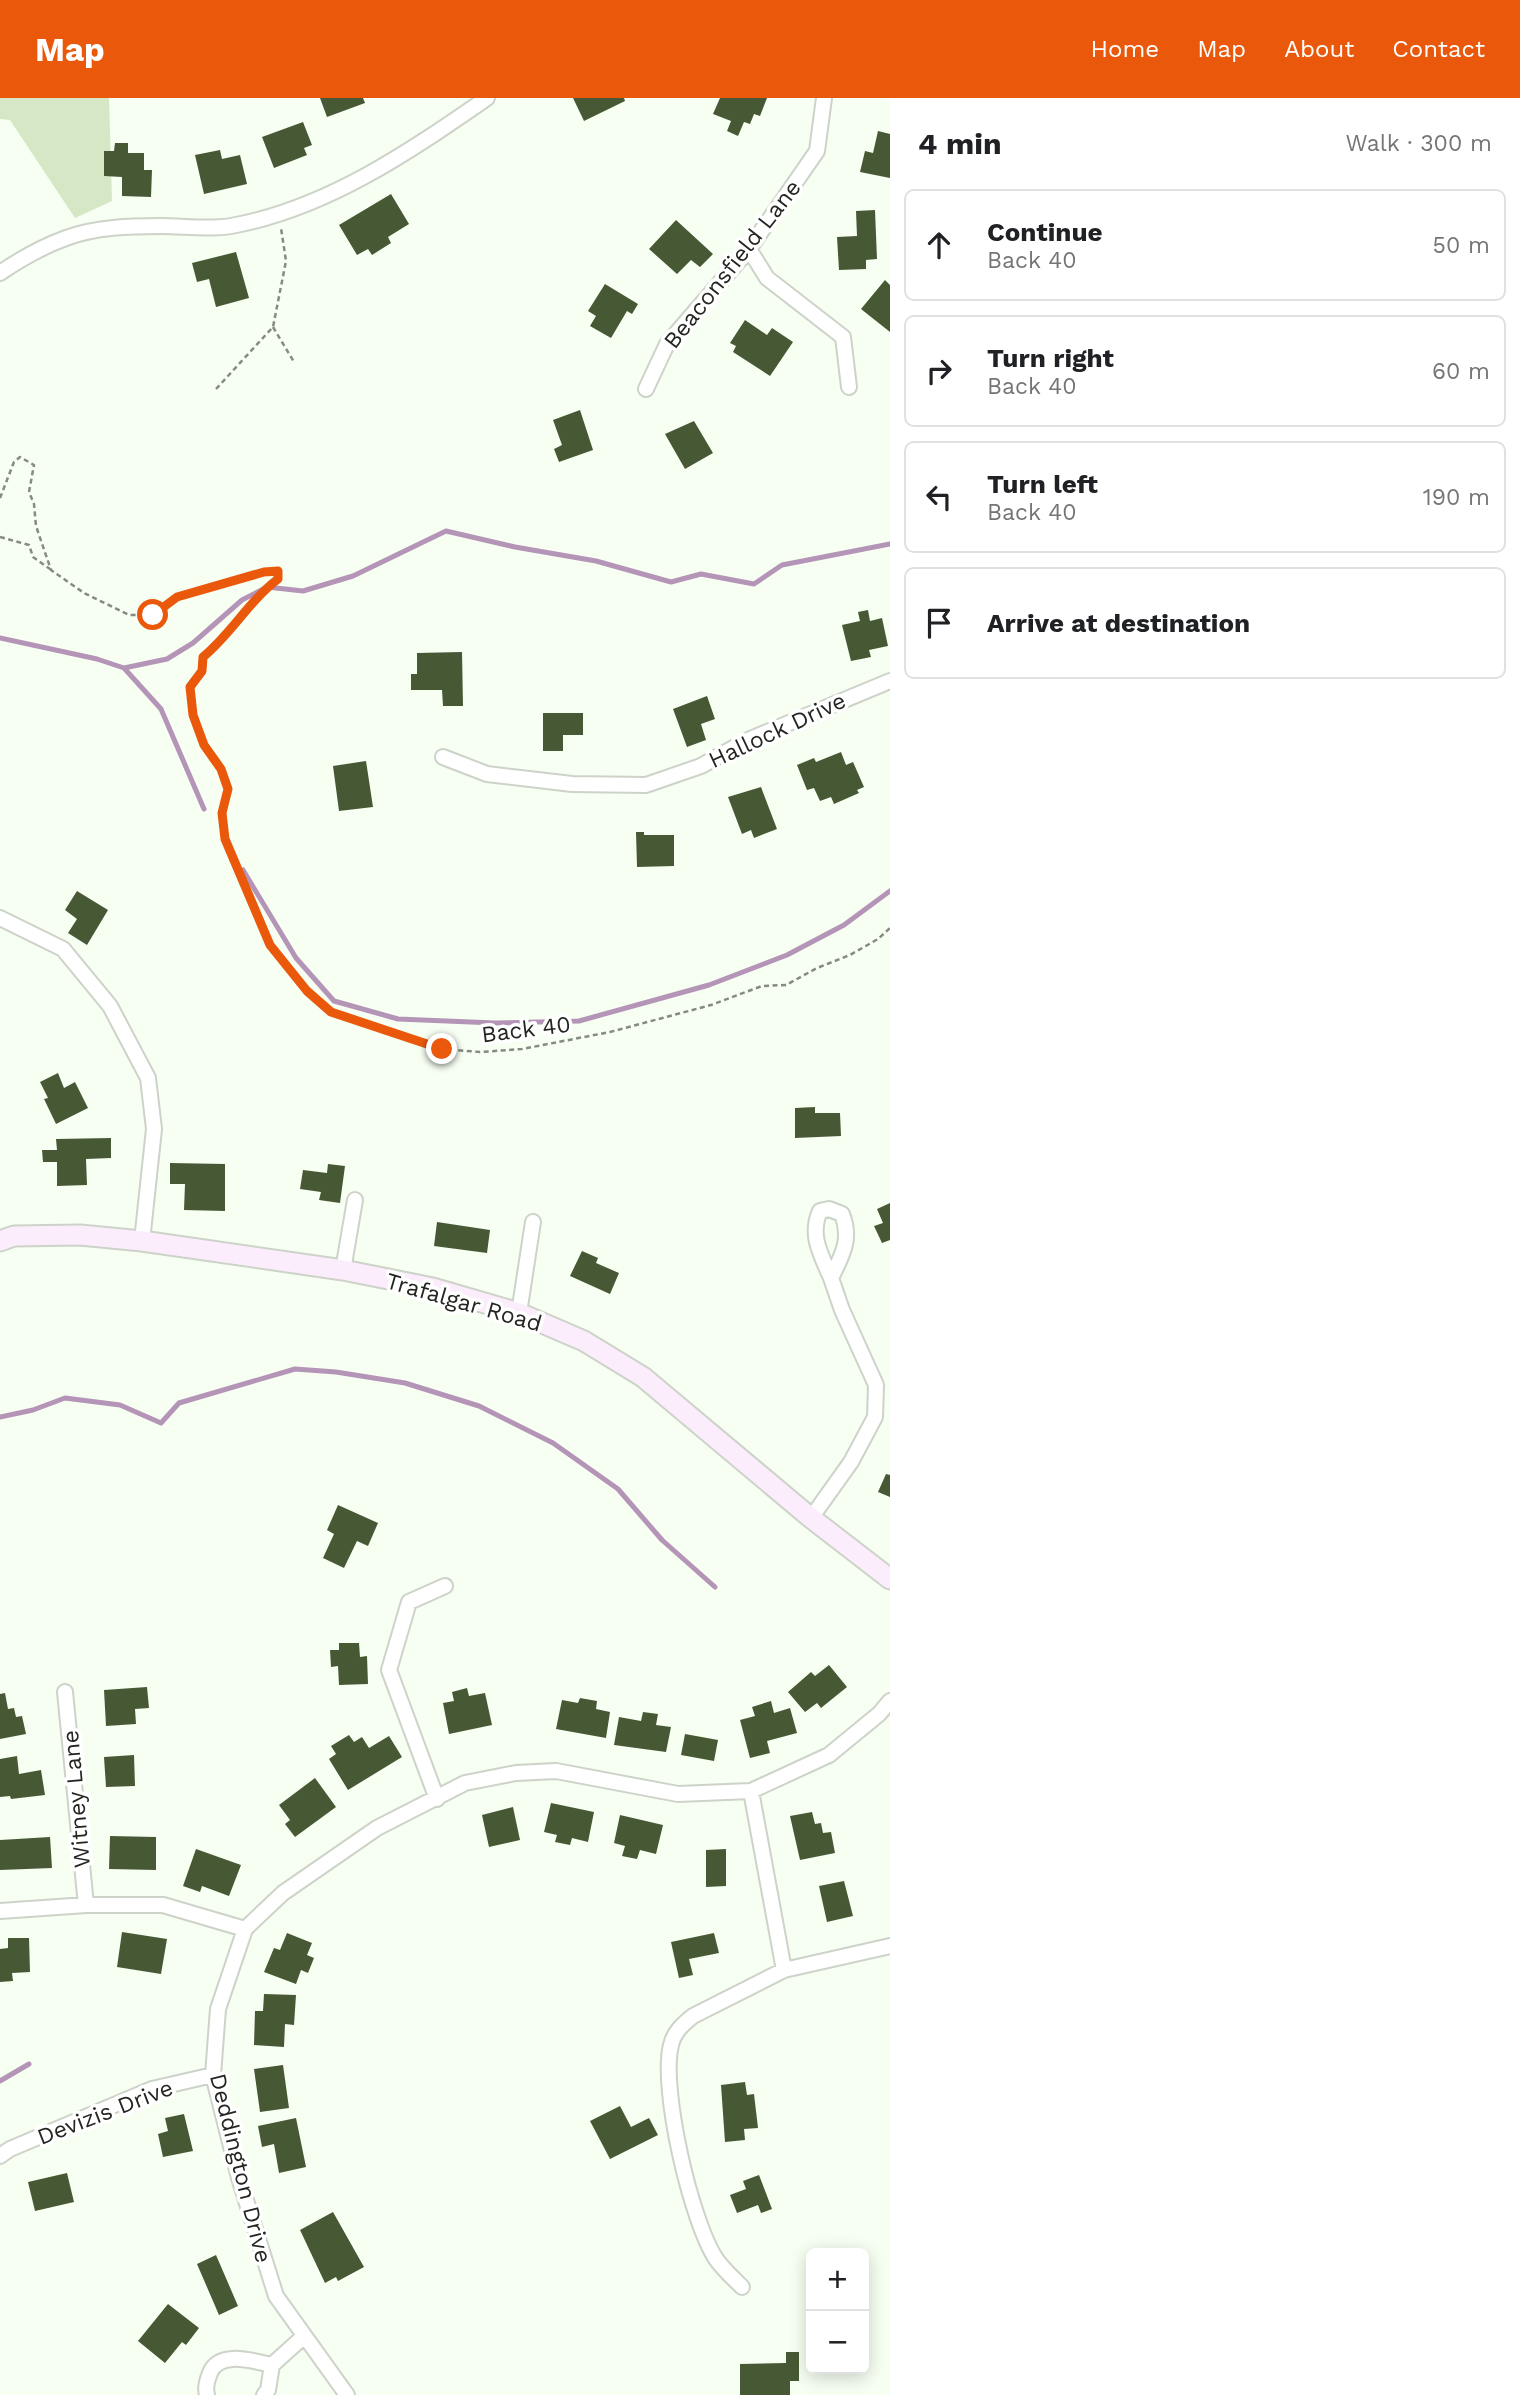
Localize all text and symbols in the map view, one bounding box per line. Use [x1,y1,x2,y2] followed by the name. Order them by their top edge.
[35,30,105,69] text: Map
[1091,35,1159,63] text: Home
[1197,35,1246,63] text: Map
[1284,35,1354,63] text: About
[1392,35,1485,63] text: Contact
[918,126,1002,161] text: 4 min
[1346,130,1492,157] text: Walk · 300 m
[658,175,807,354] street label: Beaconsfield Lane
[987,217,1103,247] text: Continue
[920,226,958,264] icon: ahead
[1433,232,1490,259] text: 50 m
[987,247,1077,274] text: Back 40
[987,343,1114,373] text: Turn right
[920,352,958,390] icon: right
[1432,358,1490,385] text: 60 m
[987,373,1077,400] text: Back 40
[987,469,1098,499] text: Turn left
[920,478,958,516] icon: left
[1423,484,1490,511] text: 190 m
[987,499,1077,526] text: Back 40
[137,599,168,630] route start
[920,604,958,642] icon: arrive
[987,608,1250,638] text: Arrive at destination
[704,687,850,774] street label: Hallock Drive
[480,1011,572,1048] street label: Back 40
[426,1033,457,1064] route end
[383,1267,545,1338] street label: Trafalgar Road
[57,1729,96,1869] street label: Witney Lane
[204,2071,277,2266] street label: Deddington Drive
[34,2074,177,2151] street label: Devizis Drive
[806,2248,869,2374] map controls
[806,2248,869,2311] button: +
[806,2311,869,2374] button: −

